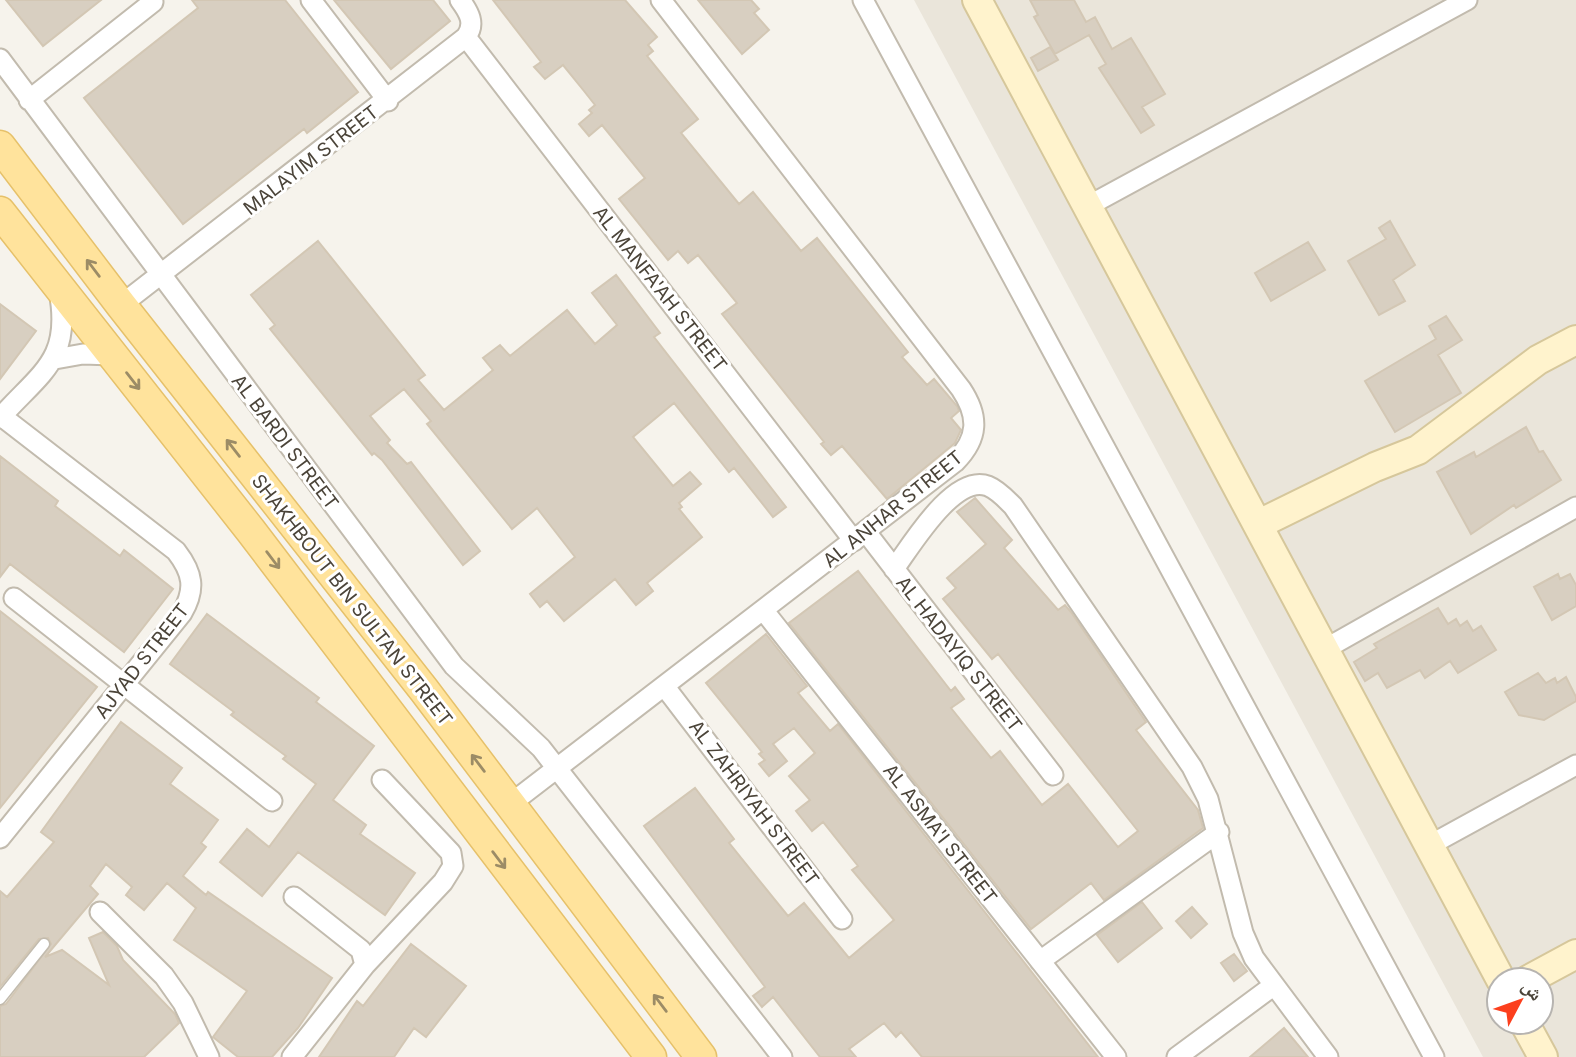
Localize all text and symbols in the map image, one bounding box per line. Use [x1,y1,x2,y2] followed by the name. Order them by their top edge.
[239,100,383,220] street label: MALAYIM STREET
[588,202,732,376] street label: AL MANFA'AH STREET
[86,259,101,278] one-way arrow
[227,370,343,514] street label: AL BARDI STREET
[126,372,141,390] one-way arrow
[226,439,241,457] one-way arrow
[818,446,968,572] street label: AL ANHAR STREET
[247,470,457,730] street label: SHAKHBOUT BIN SULTAN STREET
[266,551,281,569] one-way arrow
[891,572,1027,736] street label: AL HADAYIQ STREET
[90,599,194,723] street label: AJYAD STREET
[684,716,824,890] street label: AL ZAHRIYAH STREET
[471,753,486,772] one-way arrow
[878,759,1002,909] street label: AL ASMA'I STREET
[491,850,506,868] one-way arrow
[1485,966,1555,1036] north arrow
[1517,975,1548,1005] text: ش
[652,994,667,1012] one-way arrow

